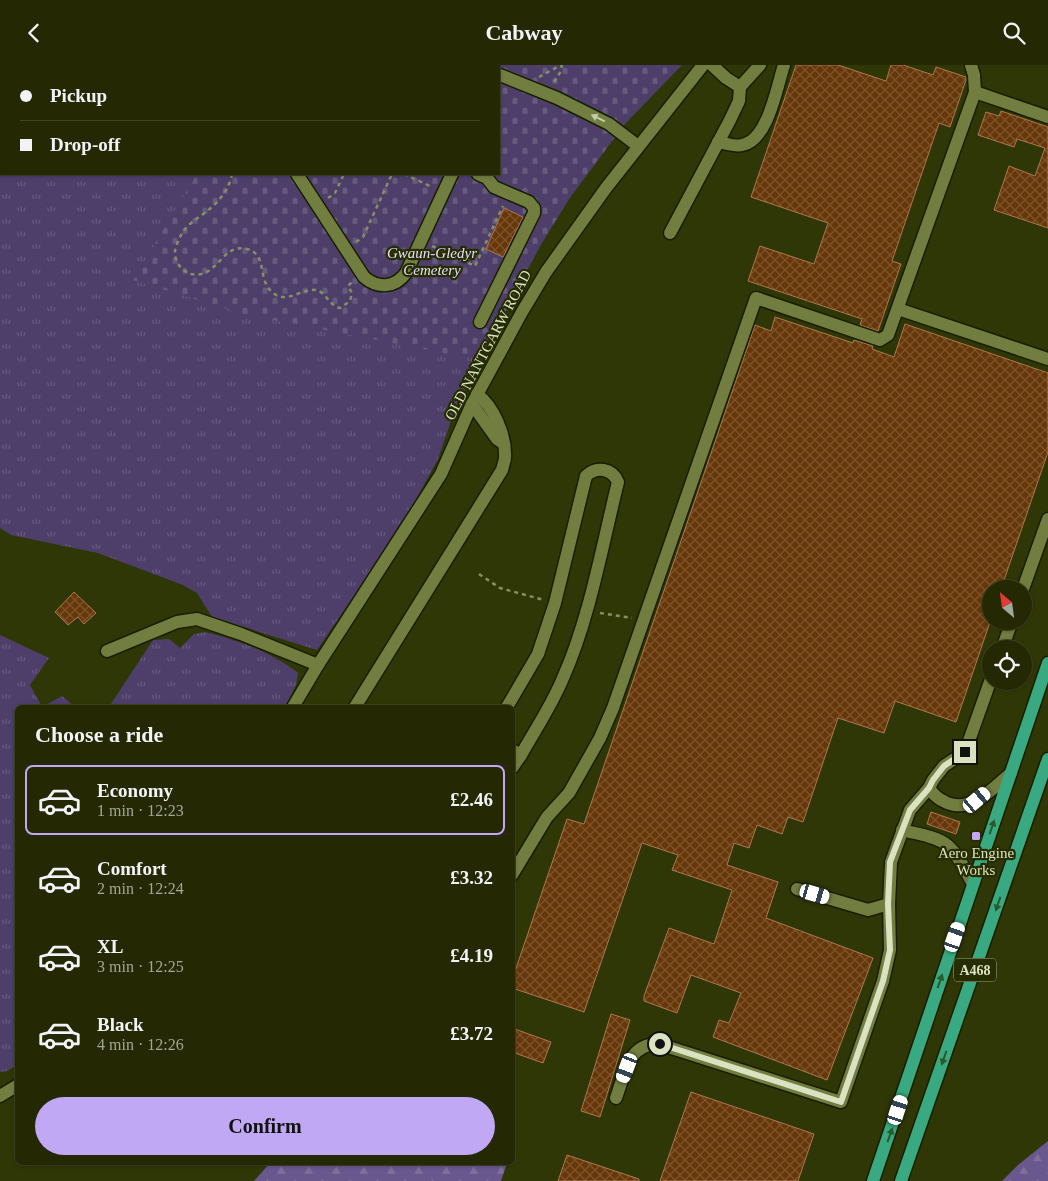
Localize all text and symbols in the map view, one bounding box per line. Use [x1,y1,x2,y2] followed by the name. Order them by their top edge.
[20,19,48,47] icon: back
[1000,19,1028,47] icon: search
[485,20,563,45] text: Cabway
[50,85,107,106] text: Pickup
[591,114,605,122] one-way arrow
[50,134,120,155] text: Drop-off
[387,245,477,278] park label: Gwaun-Gledyr Cemetery
[442,267,534,423] street label: OLD NANTGARW ROAD
[982,580,1032,630] north arrow
[982,580,1032,690] map controls
[982,640,1032,690] button: locate
[35,722,163,747] text: Choose a ride
[954,741,976,763] route end
[37,778,82,823] icon: car
[97,780,173,801] text: Economy
[960,785,993,815] car
[450,789,493,810] text: £2.46
[97,802,184,819] text: 1 min · 12:23
[989,819,997,834] one-way arrow
[970,830,982,842] marker: Aero Engine Works
[938,845,1014,878] place label: Aero Engine Works
[37,856,82,901] icon: car
[97,858,167,879] text: Comfort
[450,867,493,888] text: £3.32
[97,880,184,897] text: 2 min · 12:24
[798,883,831,905] car
[994,897,1001,912] one-way arrow
[943,920,966,954] car
[37,934,82,979] icon: car
[97,936,123,957] text: XL
[450,945,493,966] text: £4.19
[97,958,184,975] text: 3 min · 12:25
[954,959,996,981] road number: A468
[937,973,945,988] one-way arrow
[37,1012,82,1057] icon: car
[97,1014,143,1035] text: Black
[450,1023,493,1044] text: £3.72
[649,1033,671,1055] route start
[97,1036,184,1053] text: 4 min · 12:26
[940,1050,947,1065] one-way arrow
[614,1051,639,1085] car
[886,1093,909,1127] car
[35,1097,495,1155] button: Confirm
[886,1127,894,1142] one-way arrow

